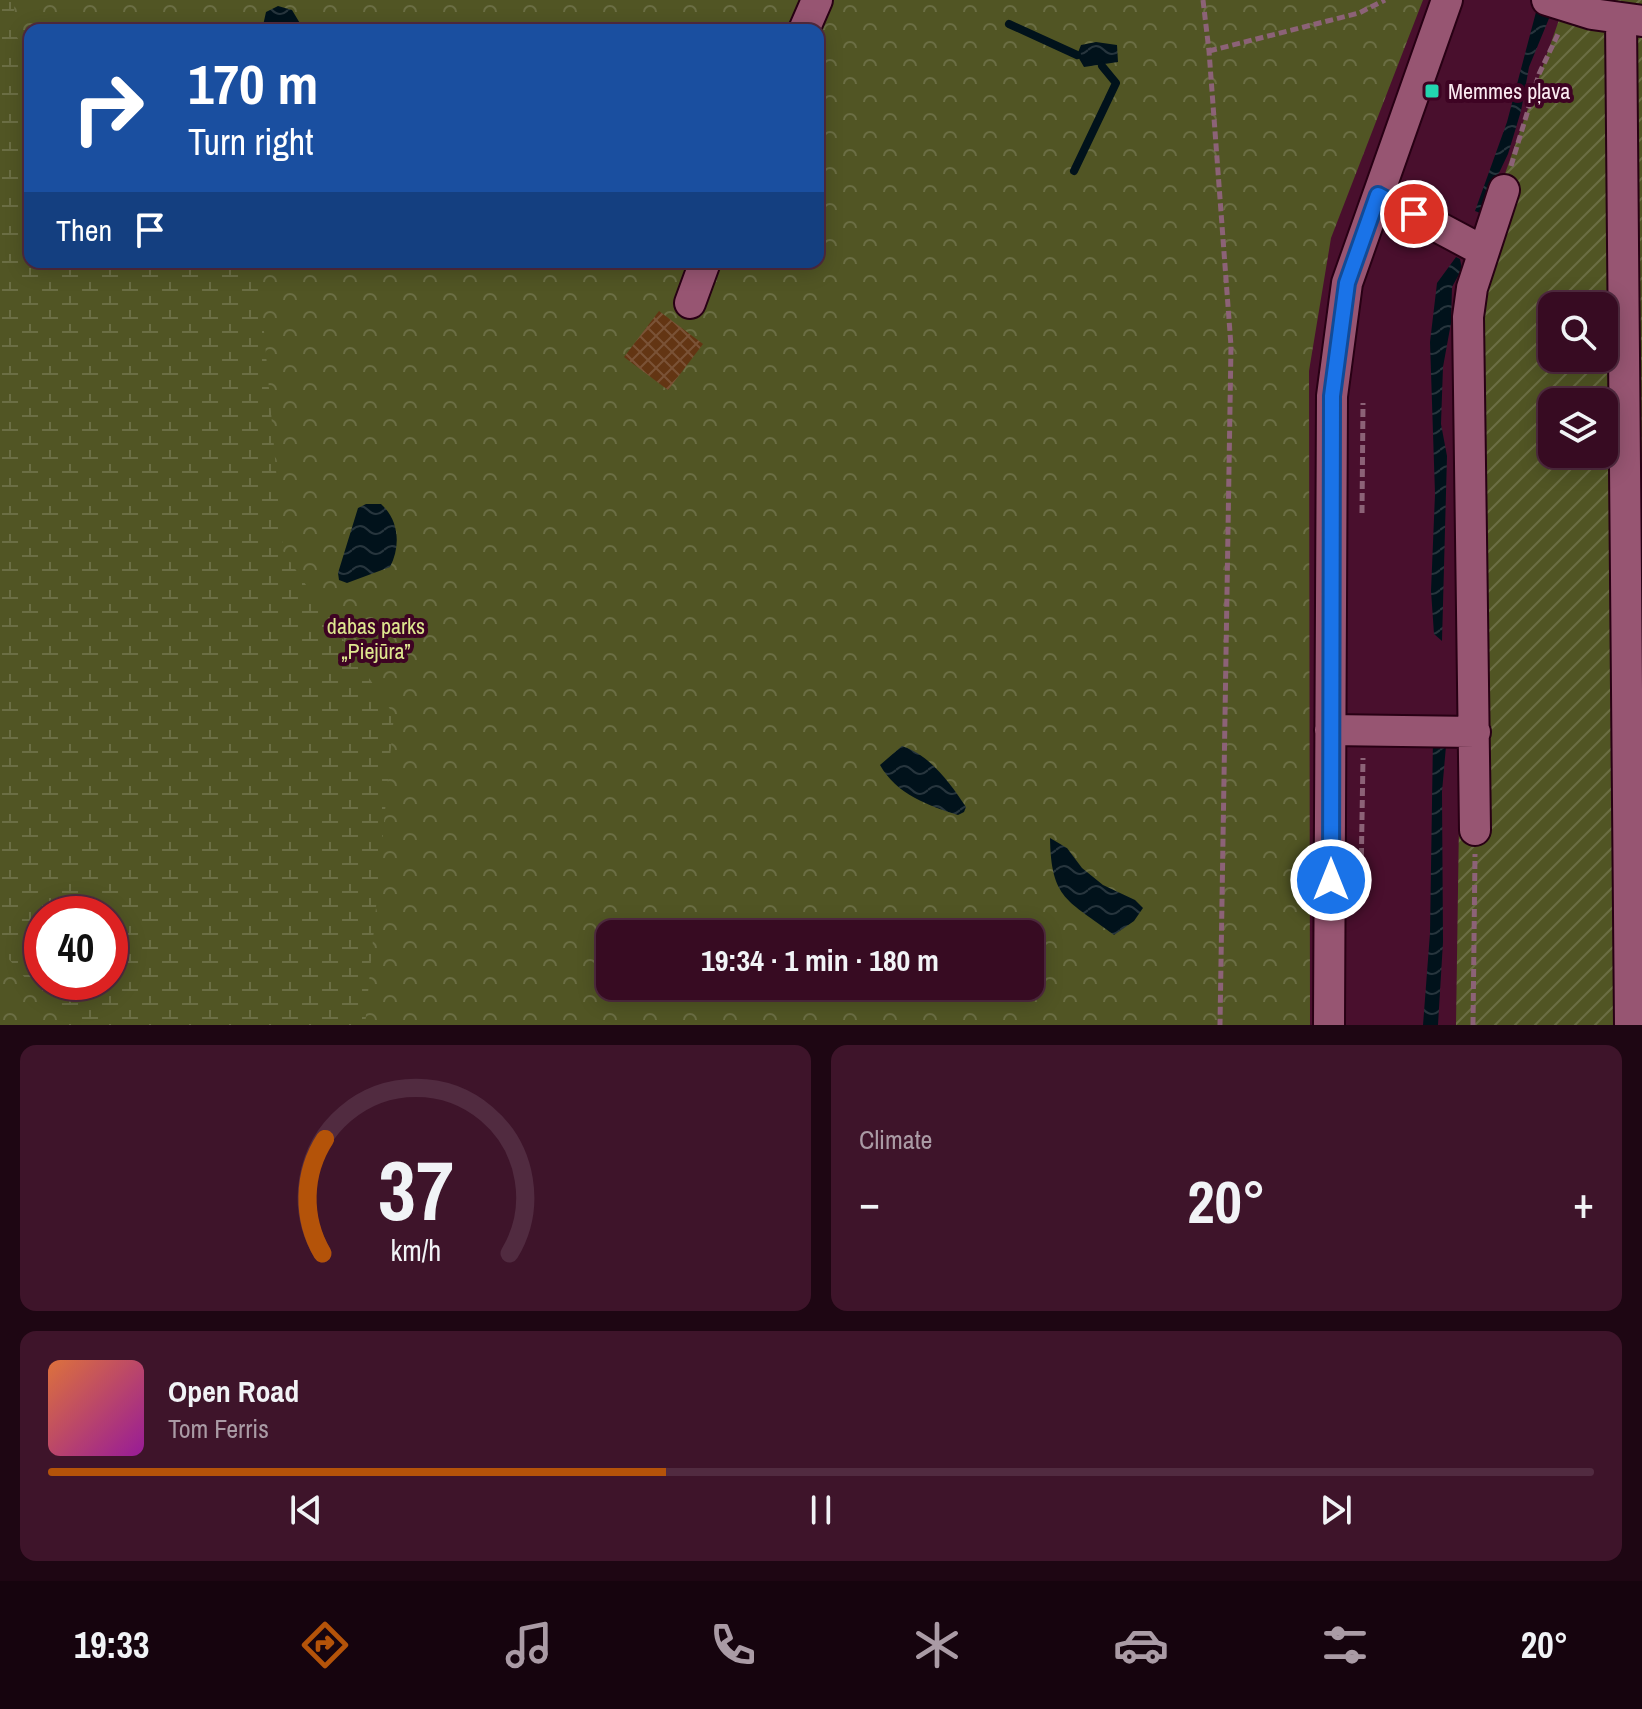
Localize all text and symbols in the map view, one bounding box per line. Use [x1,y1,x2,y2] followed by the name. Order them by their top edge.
[188,46,318,121] text: 170 m
[56,56,160,160] icon: right
[1448,76,1570,106] place label: Memmes pļava
[1423,82,1441,100] marker: Memmes pļava
[188,118,313,166] text: Turn right
[1380,180,1448,248] pin
[1392,192,1436,236] icon: arrive
[128,208,172,252] icon: arrive
[56,210,112,250] text: Then
[1538,292,1618,468] map controls
[1538,292,1618,372] button: search
[1538,388,1618,468] button: layers
[327,611,425,666] park label: dabas parks „Piejūra”
[1289,838,1373,922] position arrow
[24,896,128,1000] speed limit sign: 40
[701,940,939,980] text: 19:34 · 1 min · 180 m
[859,1122,932,1157] text: Climate
[378,1134,453,1246] text: 37
[1187,1161,1266,1242] text: 20°
[859,1172,880,1232] text: −
[1573,1172,1594,1232] text: +
[390,1231,441,1270] text: km/h
[168,1371,299,1411] text: Open Road
[168,1411,269,1446] text: Tom Ferris
[284,1488,328,1532] icon: previous
[799,1488,843,1532] icon: pause
[1314,1488,1358,1532] icon: next
[297,1617,353,1673] icon: directions
[501,1617,557,1673] icon: music
[705,1617,761,1673] icon: phone
[909,1617,965,1673] icon: climate
[1113,1617,1169,1673] icon: car
[1317,1617,1373,1673] icon: filters
[74,1621,149,1669] text: 19:33
[1521,1621,1568,1669] text: 20°

